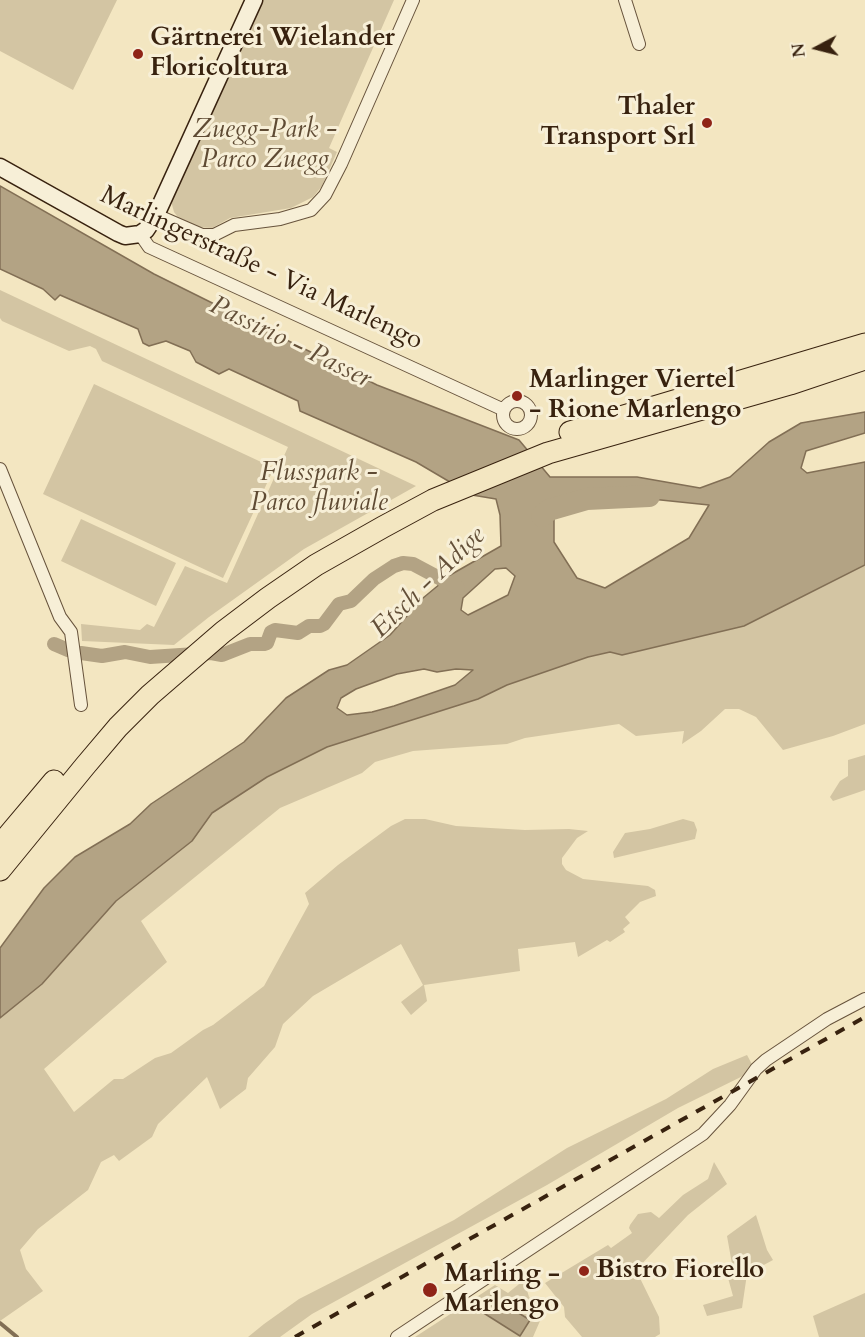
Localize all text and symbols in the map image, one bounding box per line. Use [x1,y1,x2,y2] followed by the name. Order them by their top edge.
[787,18,847,78] north arrow
[150,23,395,84] place label: Gärtnerei Wielander Floricoltura
[787,42,811,58] text: N
[131,47,145,61] marker: Gärtnerei Wielander Floricoltura
[540,92,695,154] place label: Thaler Transport Srl
[193,115,337,176] park label: Zuegg-Park - Parco Zuegg
[700,116,714,130] marker: Thaler Transport Srl
[95,180,427,358] street label: Marlingerstraße - Via Marlengo
[204,290,376,396] water label: Passirio - Passer
[529,365,741,426] place label: Marlinger Viertel - Rione Marlengo
[510,389,524,403] marker: Marlinger Viertel - Rione Marlengo
[250,458,388,520] park label: Flusspark - Parco fluviale
[365,521,493,645] water label: Etsch - Adige
[596,1255,764,1287] place label: Bistro Fiorello
[444,1259,560,1320] place label: Marling - Marlengo
[577,1264,591,1278] marker: Bistro Fiorello
[421,1281,439,1299] marker: Marling - Marlengo

